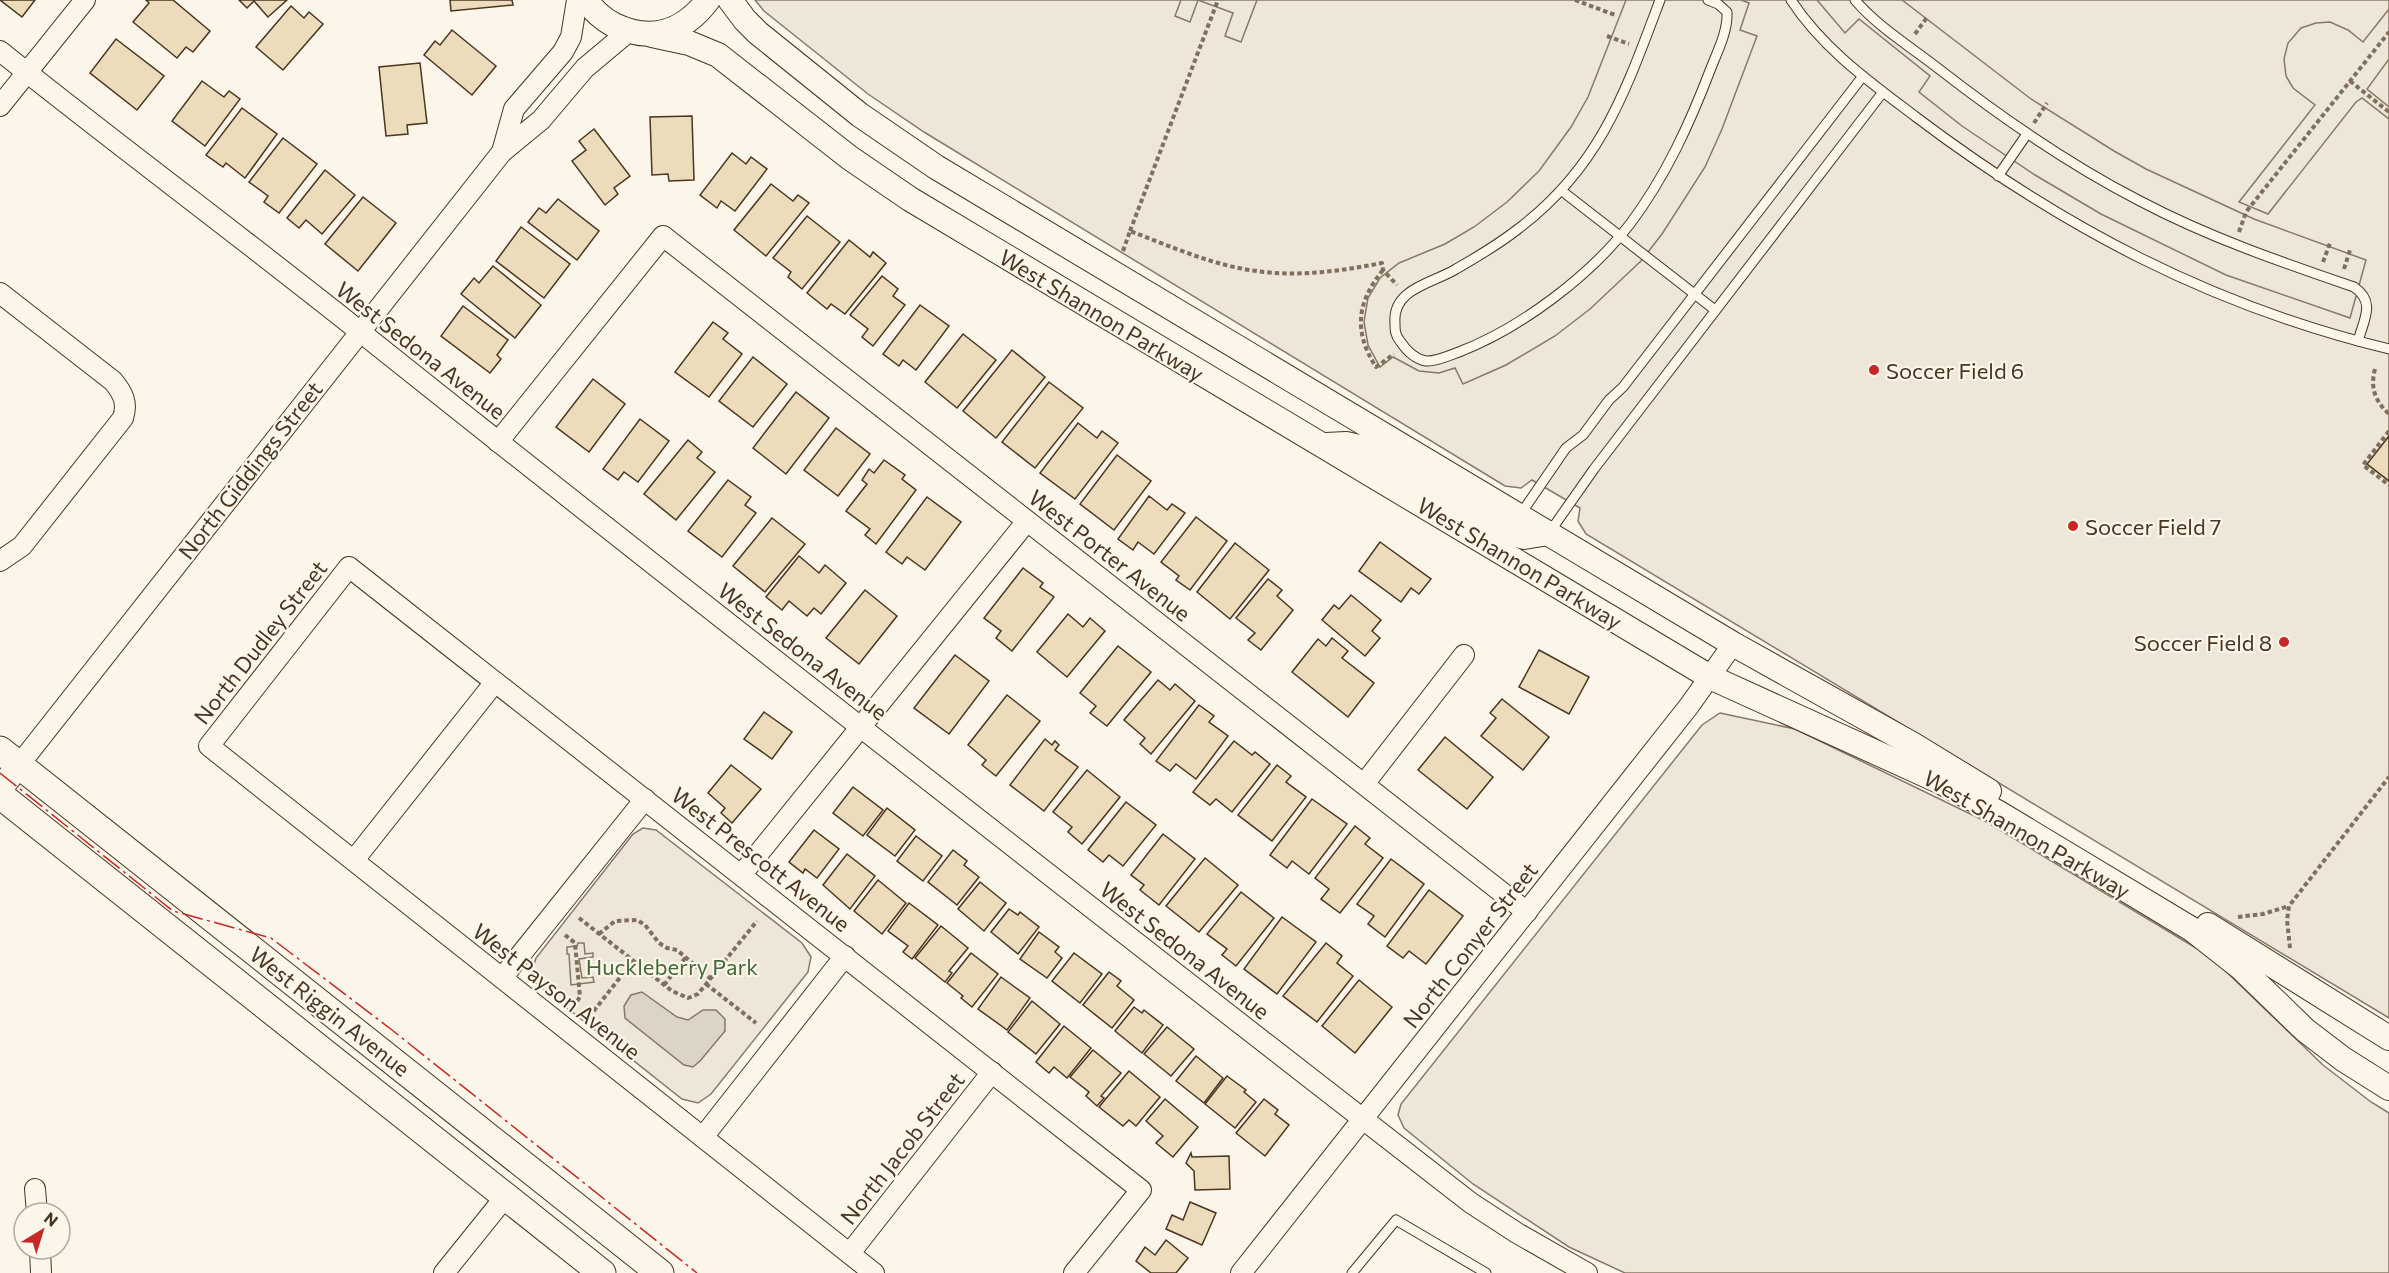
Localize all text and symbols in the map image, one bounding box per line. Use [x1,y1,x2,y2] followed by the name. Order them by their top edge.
[995,243,1209,387] street label: West Shannon Parkway
[331,275,511,425] street label: West Sedona Avenue
[1886,357,2024,384] place label: Soccer Field 6
[1867,363,1881,377] marker: Soccer Field 6
[172,376,328,564] street label: North Giddings Street
[1024,483,1196,627] street label: West Porter Avenue
[1413,491,1627,635] street label: West Shannon Parkway
[2085,513,2221,540] place label: Soccer Field 7
[2066,519,2080,533] marker: Soccer Field 7
[188,555,332,729] street label: North Dudley Street
[713,576,893,726] street label: West Sedona Avenue
[2134,629,2272,656] place label: Soccer Field 8
[2277,635,2291,649] marker: Soccer Field 8
[1919,764,2135,904] street label: West Shannon Parkway
[666,781,856,937] street label: West Prescott Avenue
[1397,857,1543,1033] street label: North Conyer Street
[1095,875,1275,1025] street label: West Sedona Avenue
[468,917,646,1065] street label: West Payson Avenue
[245,940,415,1082] street label: West Riggin Avenue
[586,953,758,980] park label: Huckleberry Park
[834,1067,970,1229] street label: North Jacob Street
[12,1201,72,1261] north arrow
[41,1208,62,1230] text: N

